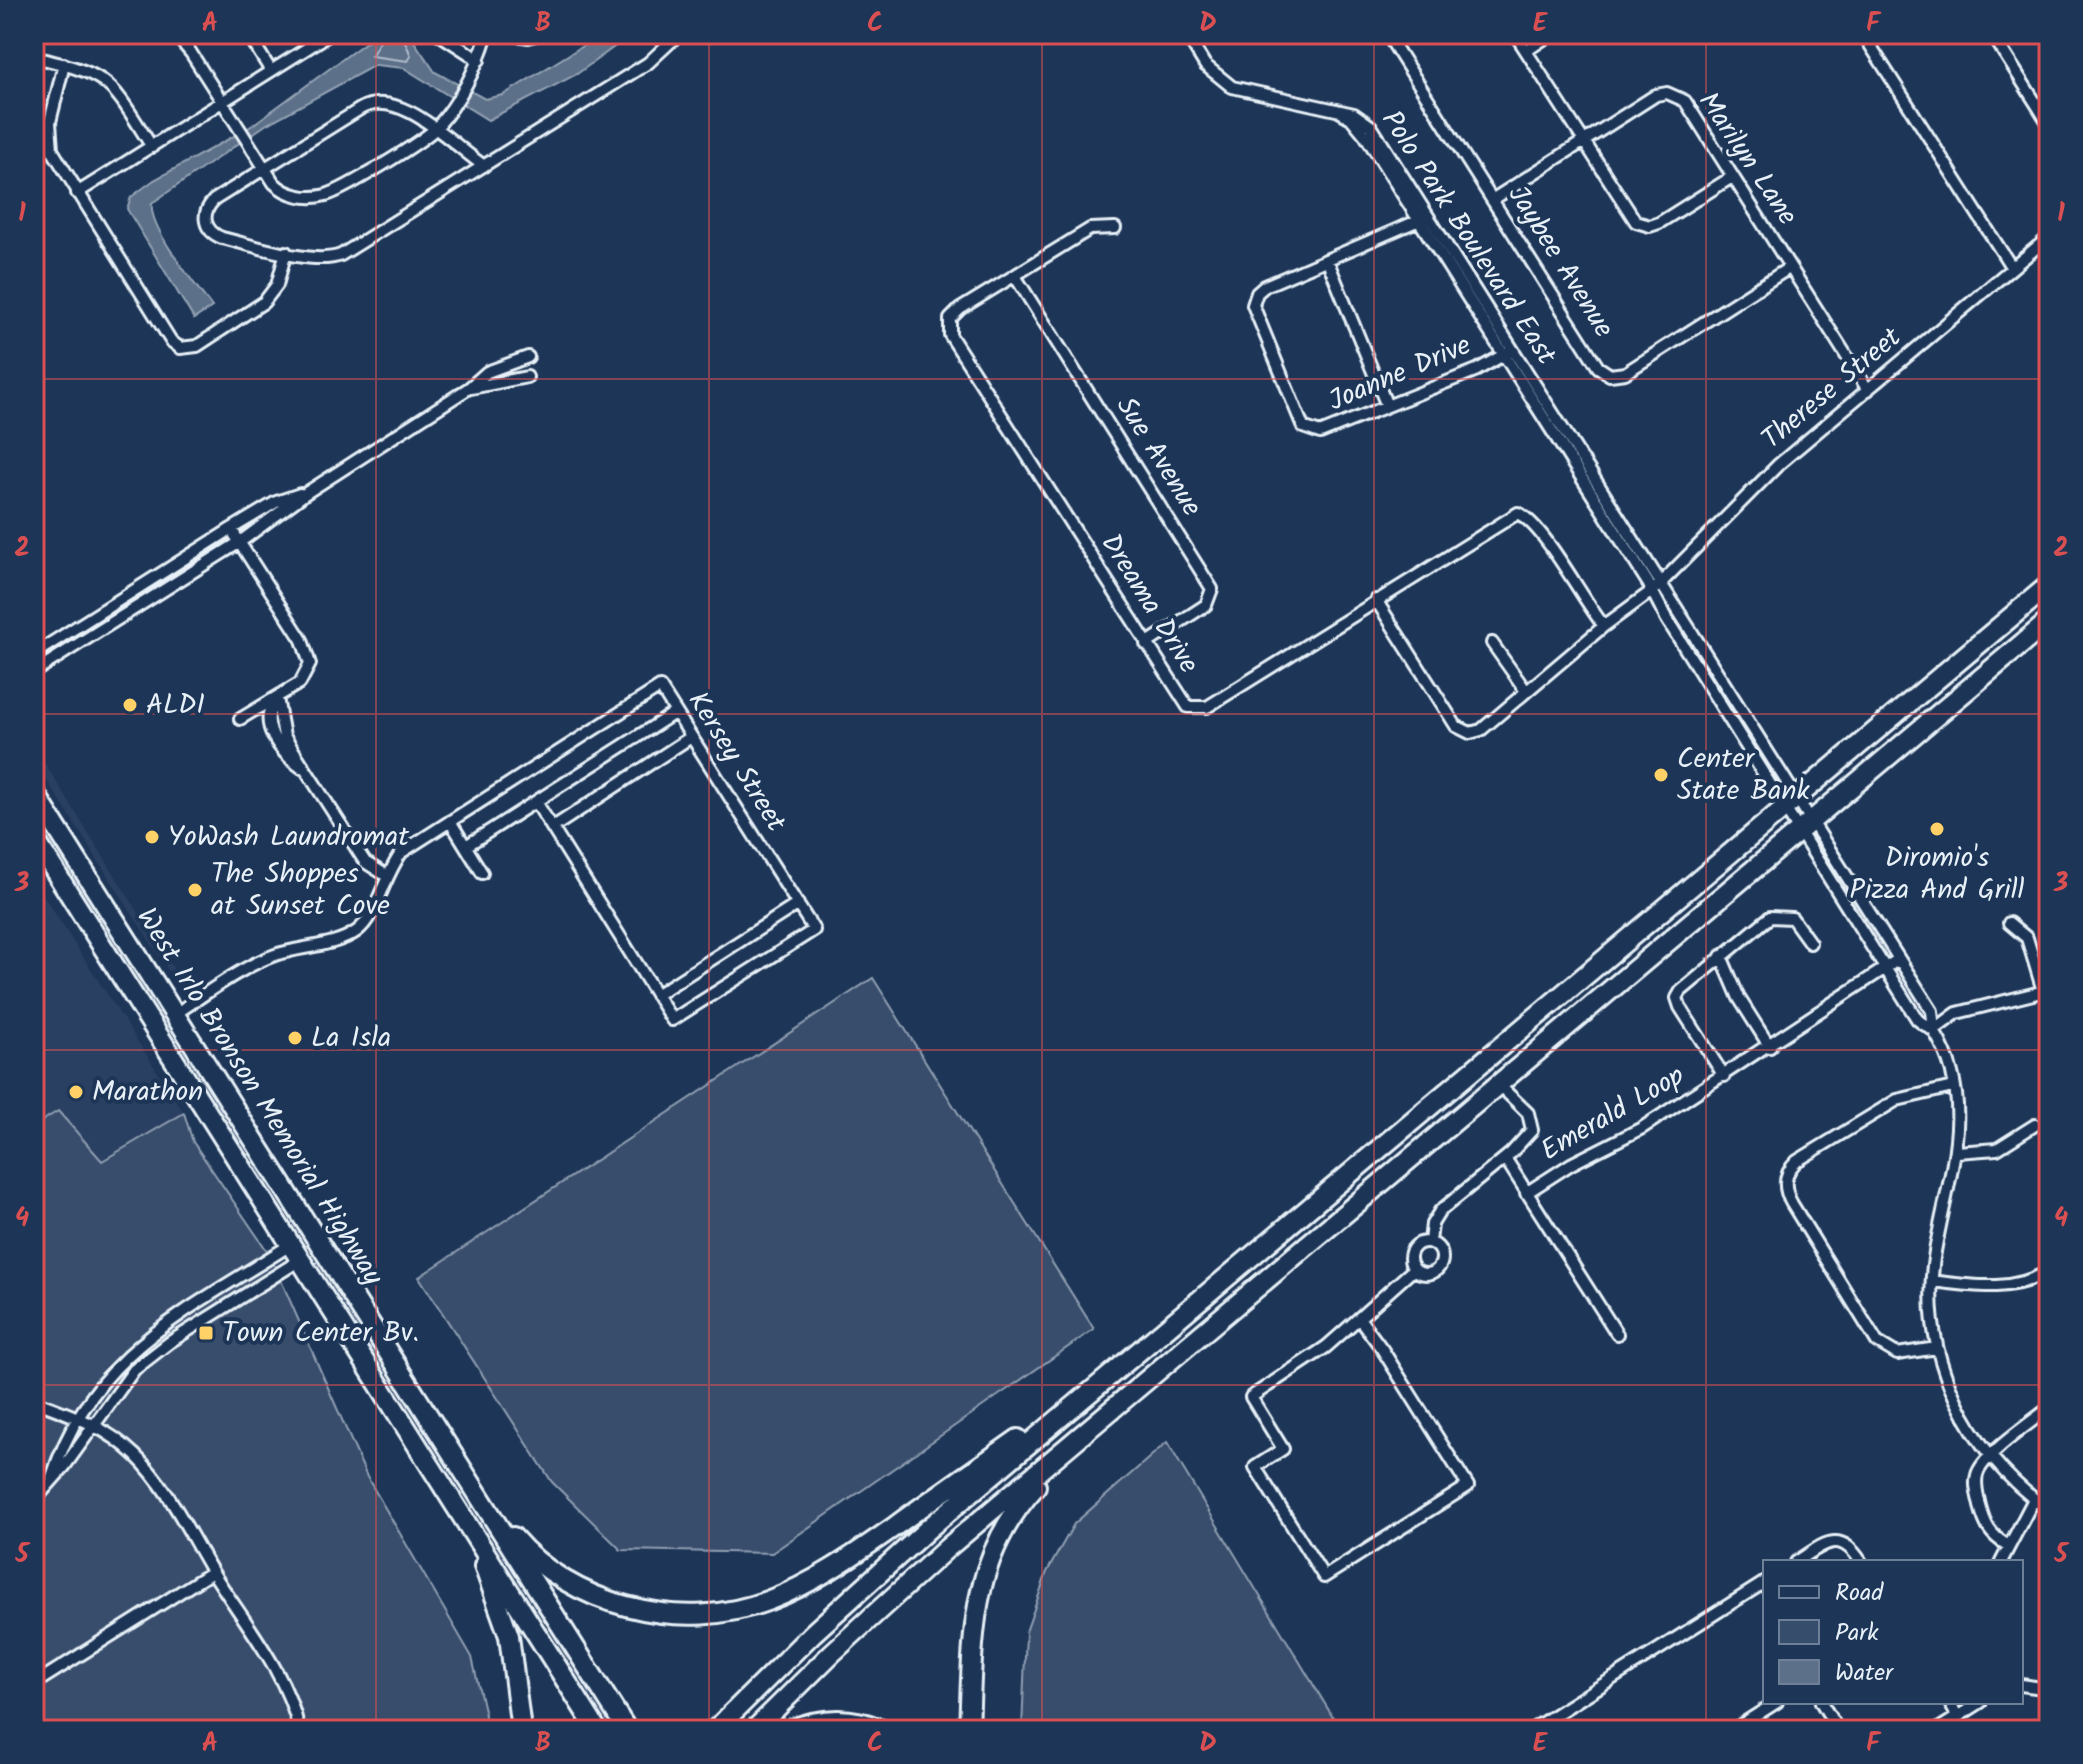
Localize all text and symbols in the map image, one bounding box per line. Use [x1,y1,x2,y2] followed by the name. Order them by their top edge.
[202,3,218,45] text: A
[535,3,551,45] text: B
[867,3,883,45] text: C
[1199,3,1217,45] text: D
[1533,3,1549,45] text: E
[1866,3,1882,45] text: F
[1685,83,1809,235] street label: Marilyn Lane
[1369,102,1568,375] street label: Polo Park Boulevard East
[1495,177,1625,348] street label: Jaybee Avenue
[18,193,26,235] text: 1
[2057,193,2065,235] text: 1
[1752,316,1913,461] street label: Therese Street
[1322,324,1479,424] street label: Joanne Drive
[1103,388,1213,526] street label: Sue Avenue
[1088,525,1210,683] street label: Dreama Drive
[14,528,30,570] text: 2
[2053,528,2069,570] text: 2
[146,683,205,728] place label: ALDI
[675,683,798,842] street label: Kersey Street
[121,696,139,714] marker: ALDI
[1677,737,1810,814] place label: Center State Bank
[1652,766,1670,784] marker: Center State Bank
[168,815,410,860] place label: YoWash Laundromat
[1928,820,1946,838] marker: Diromio's Pizza And Grill
[143,828,161,846] marker: YoWash Laundromat
[1850,836,2025,913] place label: Diromio's Pizza And Grill
[211,852,390,929] place label: The Shoppes at Sunset Cove
[14,863,29,905] text: 3
[2053,863,2068,905] text: 3
[186,881,204,899] marker: The Shoppes at Sunset Cove
[124,899,395,1296] street label: West Irlo Bronson Memorial Highway
[311,1016,391,1061] place label: La Isla
[286,1029,304,1047] marker: La Isla
[1533,1055,1693,1173] street label: Emerald Loop
[92,1070,203,1115] place label: Marathon
[67,1083,85,1101] marker: Marathon
[15,1198,29,1240] text: 4
[2054,1198,2068,1240] text: 4
[222,1311,419,1356] place label: Town Center Bv.
[197,1324,215,1342] marker: Town Center Bv.
[14,1534,30,1576] text: 5
[2053,1534,2069,1576] text: 5
[1763,1560,2023,1704] legend
[1835,1574,1884,1613] text: Road
[1835,1614,1879,1653] text: Park
[1835,1654,1895,1693] text: Water
[202,1723,218,1764] text: A
[535,1723,551,1764] text: B
[867,1723,883,1764] text: C
[1199,1723,1217,1764] text: D
[1533,1723,1549,1764] text: E
[1866,1723,1882,1764] text: F

